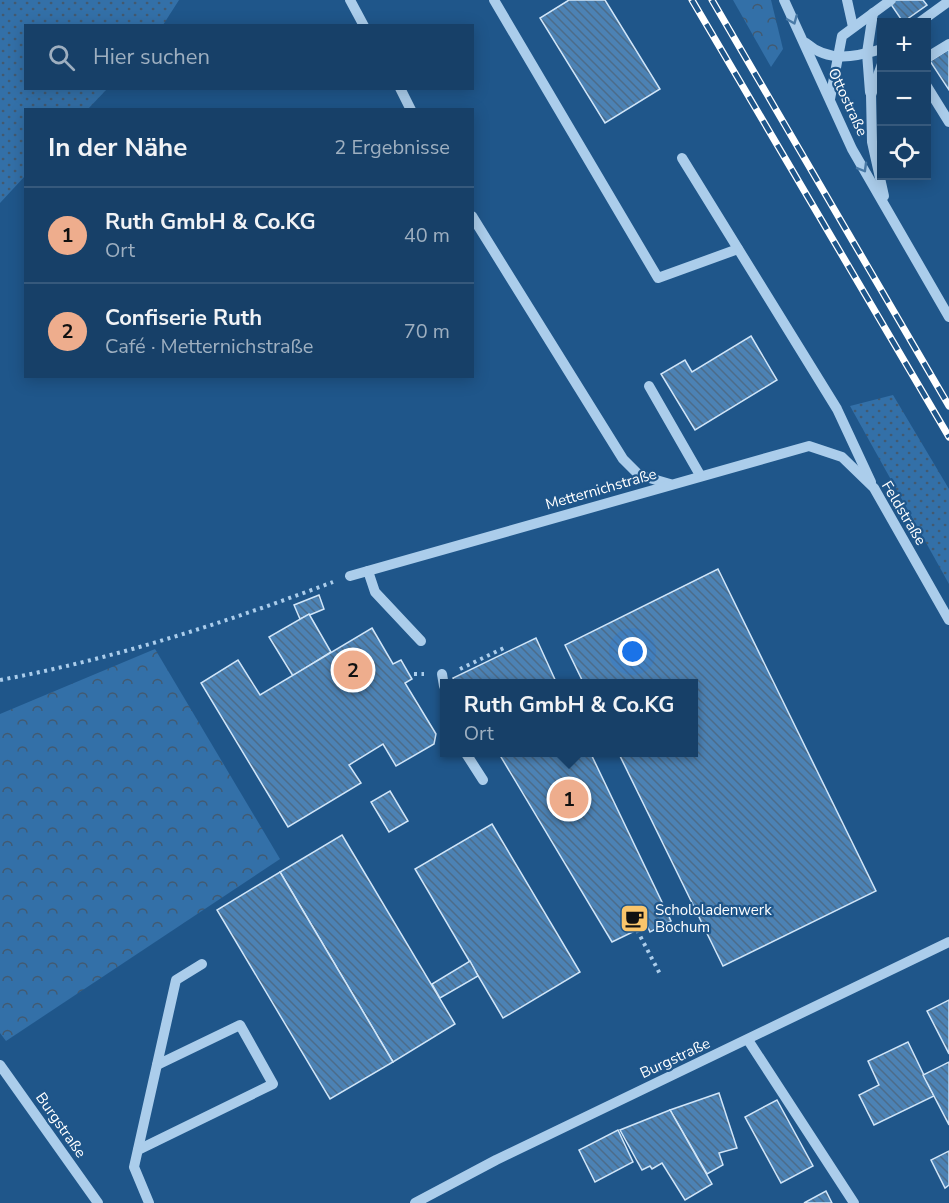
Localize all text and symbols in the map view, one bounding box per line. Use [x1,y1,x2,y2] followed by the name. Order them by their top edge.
[786,13,798,24] one-way arrow
[877,18,931,180] map controls
[877,18,931,72] button: +
[24,24,474,90] search box
[45,41,78,74] icon: search
[93,42,210,72] text: Hier suchen
[824,65,872,139] street label: Ottostraße
[877,72,931,126] button: −
[877,126,931,180] button: locate
[48,130,187,165] text: In der Nähe
[334,134,450,161] text: 2 Ergebnisse
[856,161,868,172] one-way arrow
[105,207,316,237] text: Ruth GmbH & Co.KG
[62,222,74,249] text: 1
[404,222,450,249] text: 40 m
[105,237,135,264] text: Ort
[105,303,262,333] text: Confiserie Ruth
[62,318,74,345] text: 2
[404,318,450,345] text: 70 m
[105,333,314,360] text: Café · Metternichstraße
[543,464,659,514] street label: Metternichstraße
[877,477,931,549] street label: Feldstraße
[618,637,647,666] your location
[334,648,372,692] pin: 2
[440,679,698,757] popup
[464,690,674,720] text: Ruth GmbH & Co.KG
[464,720,494,747] text: Ort
[550,776,588,822] pin: 1
[655,900,772,937] place label: Schololadenwerk Bochum
[618,903,650,935] cafe icon: Schololadenwerk Bochum
[637,1033,713,1083] street label: Burgstraße
[31,1088,91,1162] street label: Burgstraße

